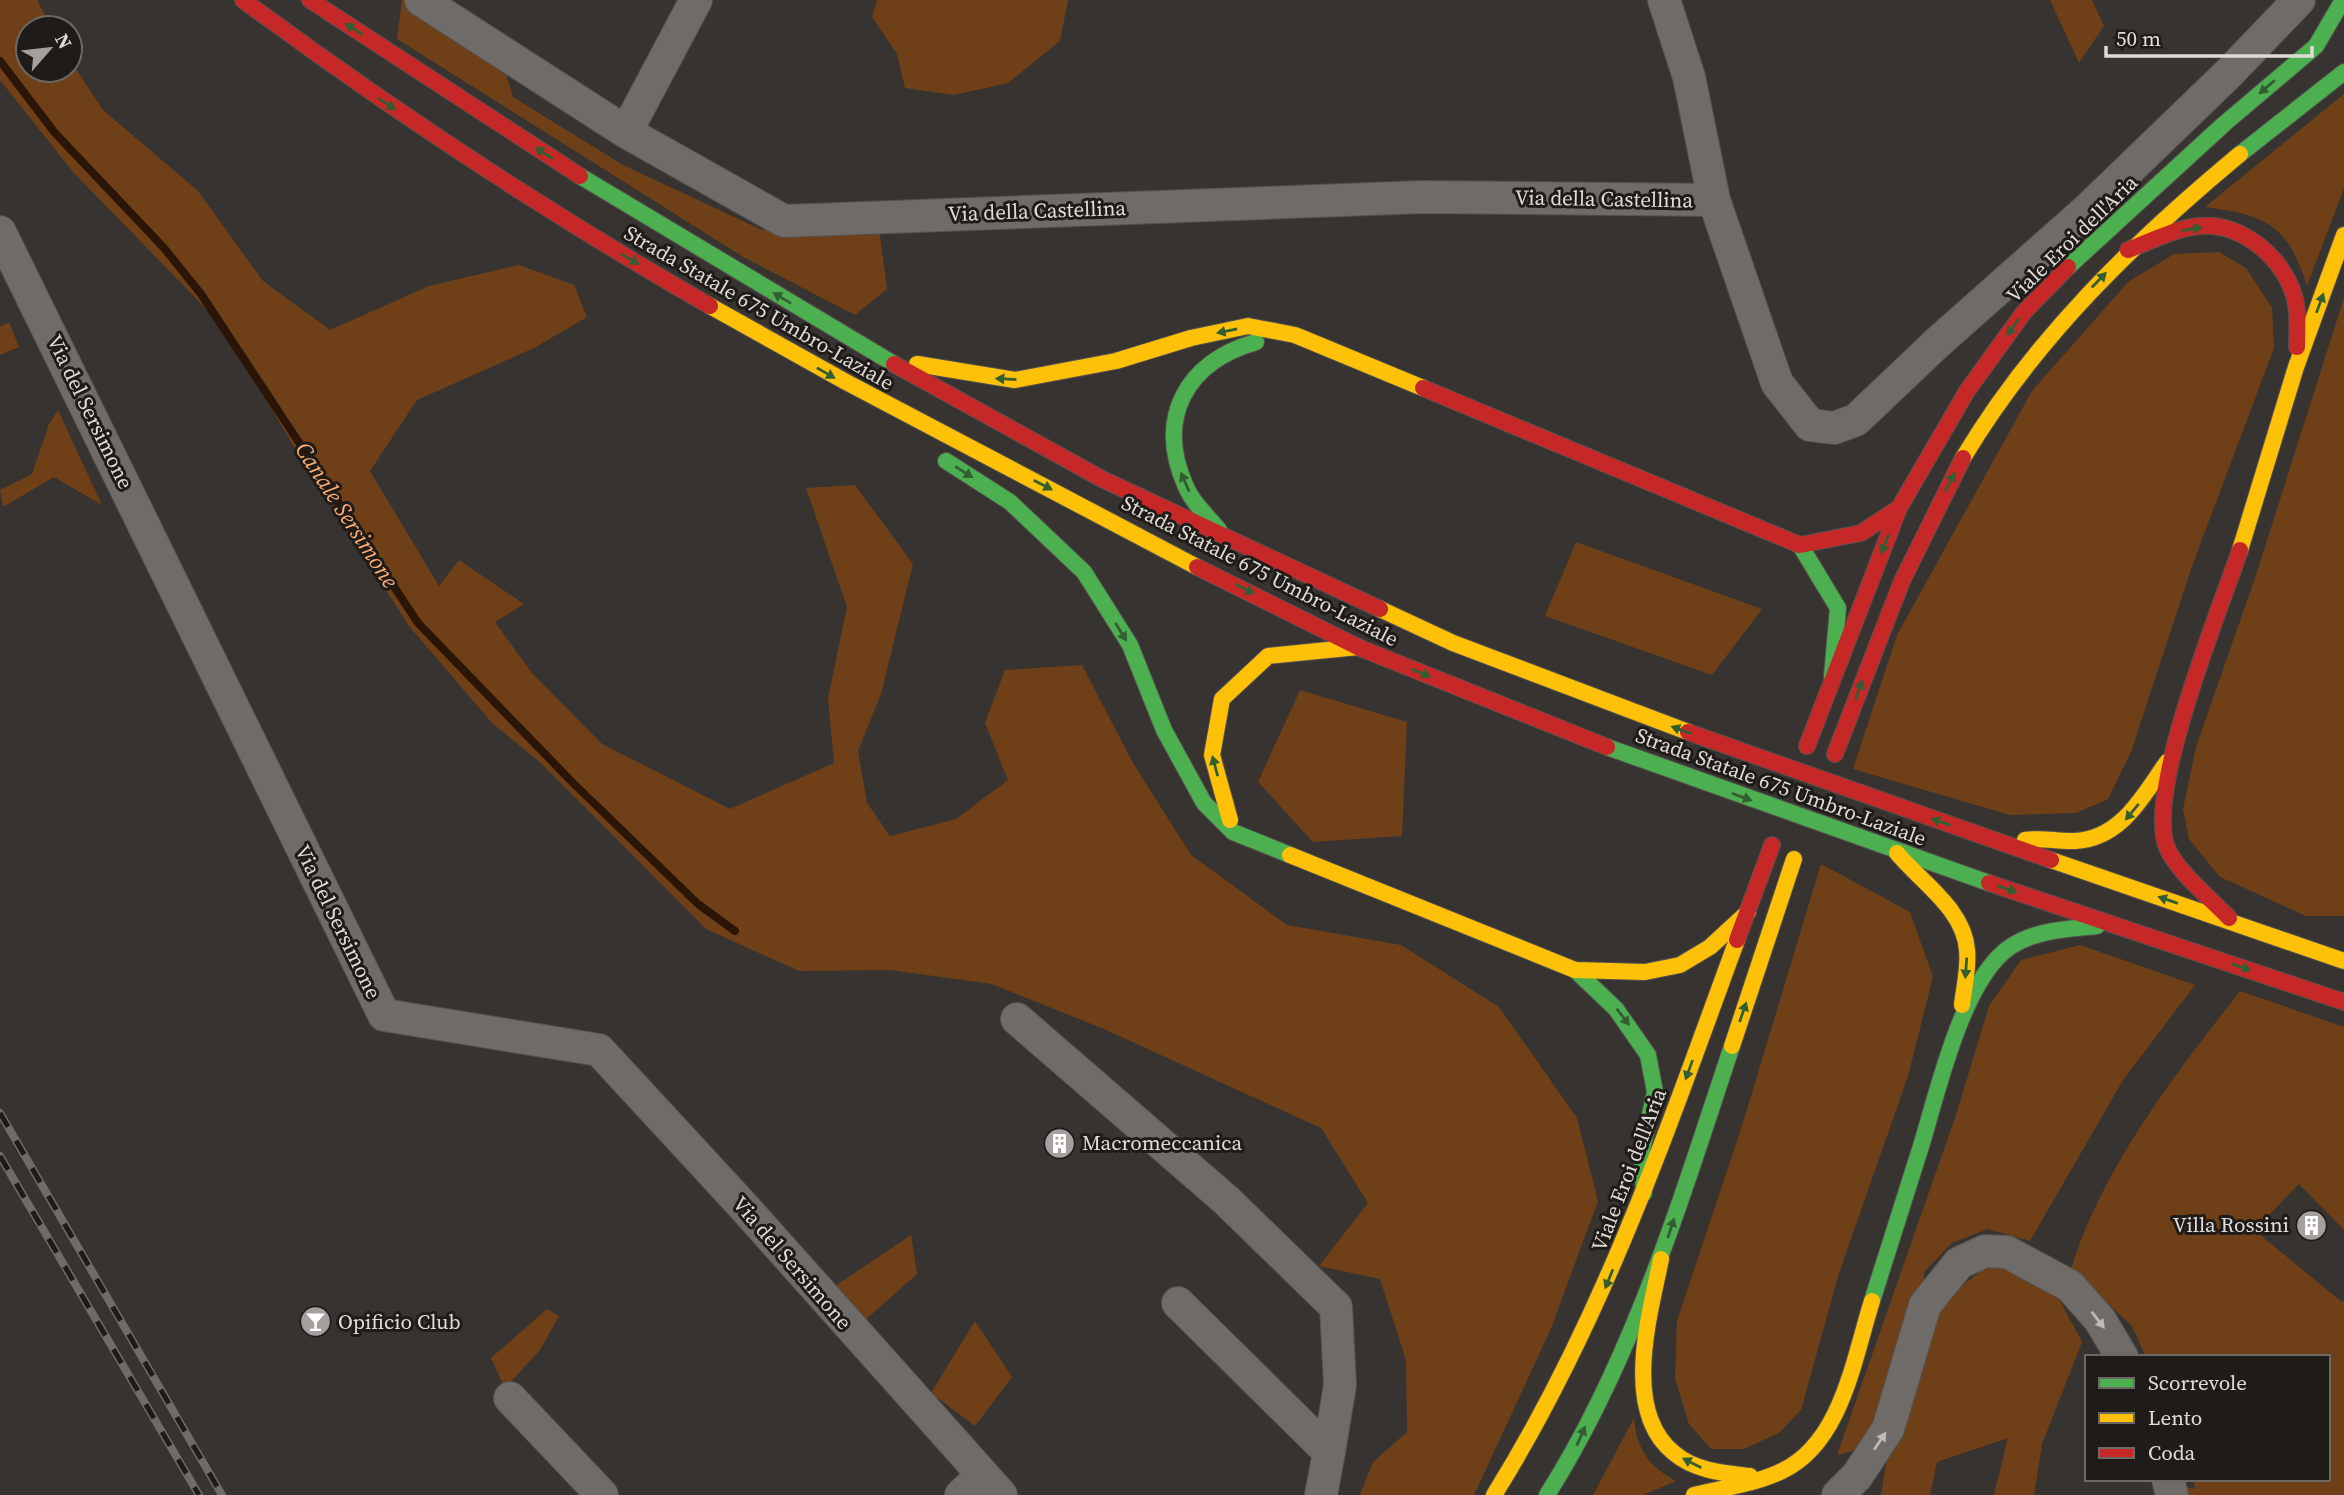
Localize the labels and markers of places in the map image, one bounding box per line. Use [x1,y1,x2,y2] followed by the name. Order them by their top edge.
[1042,1126,1076,1160] building icon: Macromeccanica
[1082,1128,1243,1157] place label: Macromeccanica
[2295,1208,2329,1242] building icon: Villa Rossini
[2173,1210,2289,1239] place label: Villa Rossini
[298,1305,332,1339] bar icon: Opificio Club
[338,1307,461,1336] place label: Opificio Club

